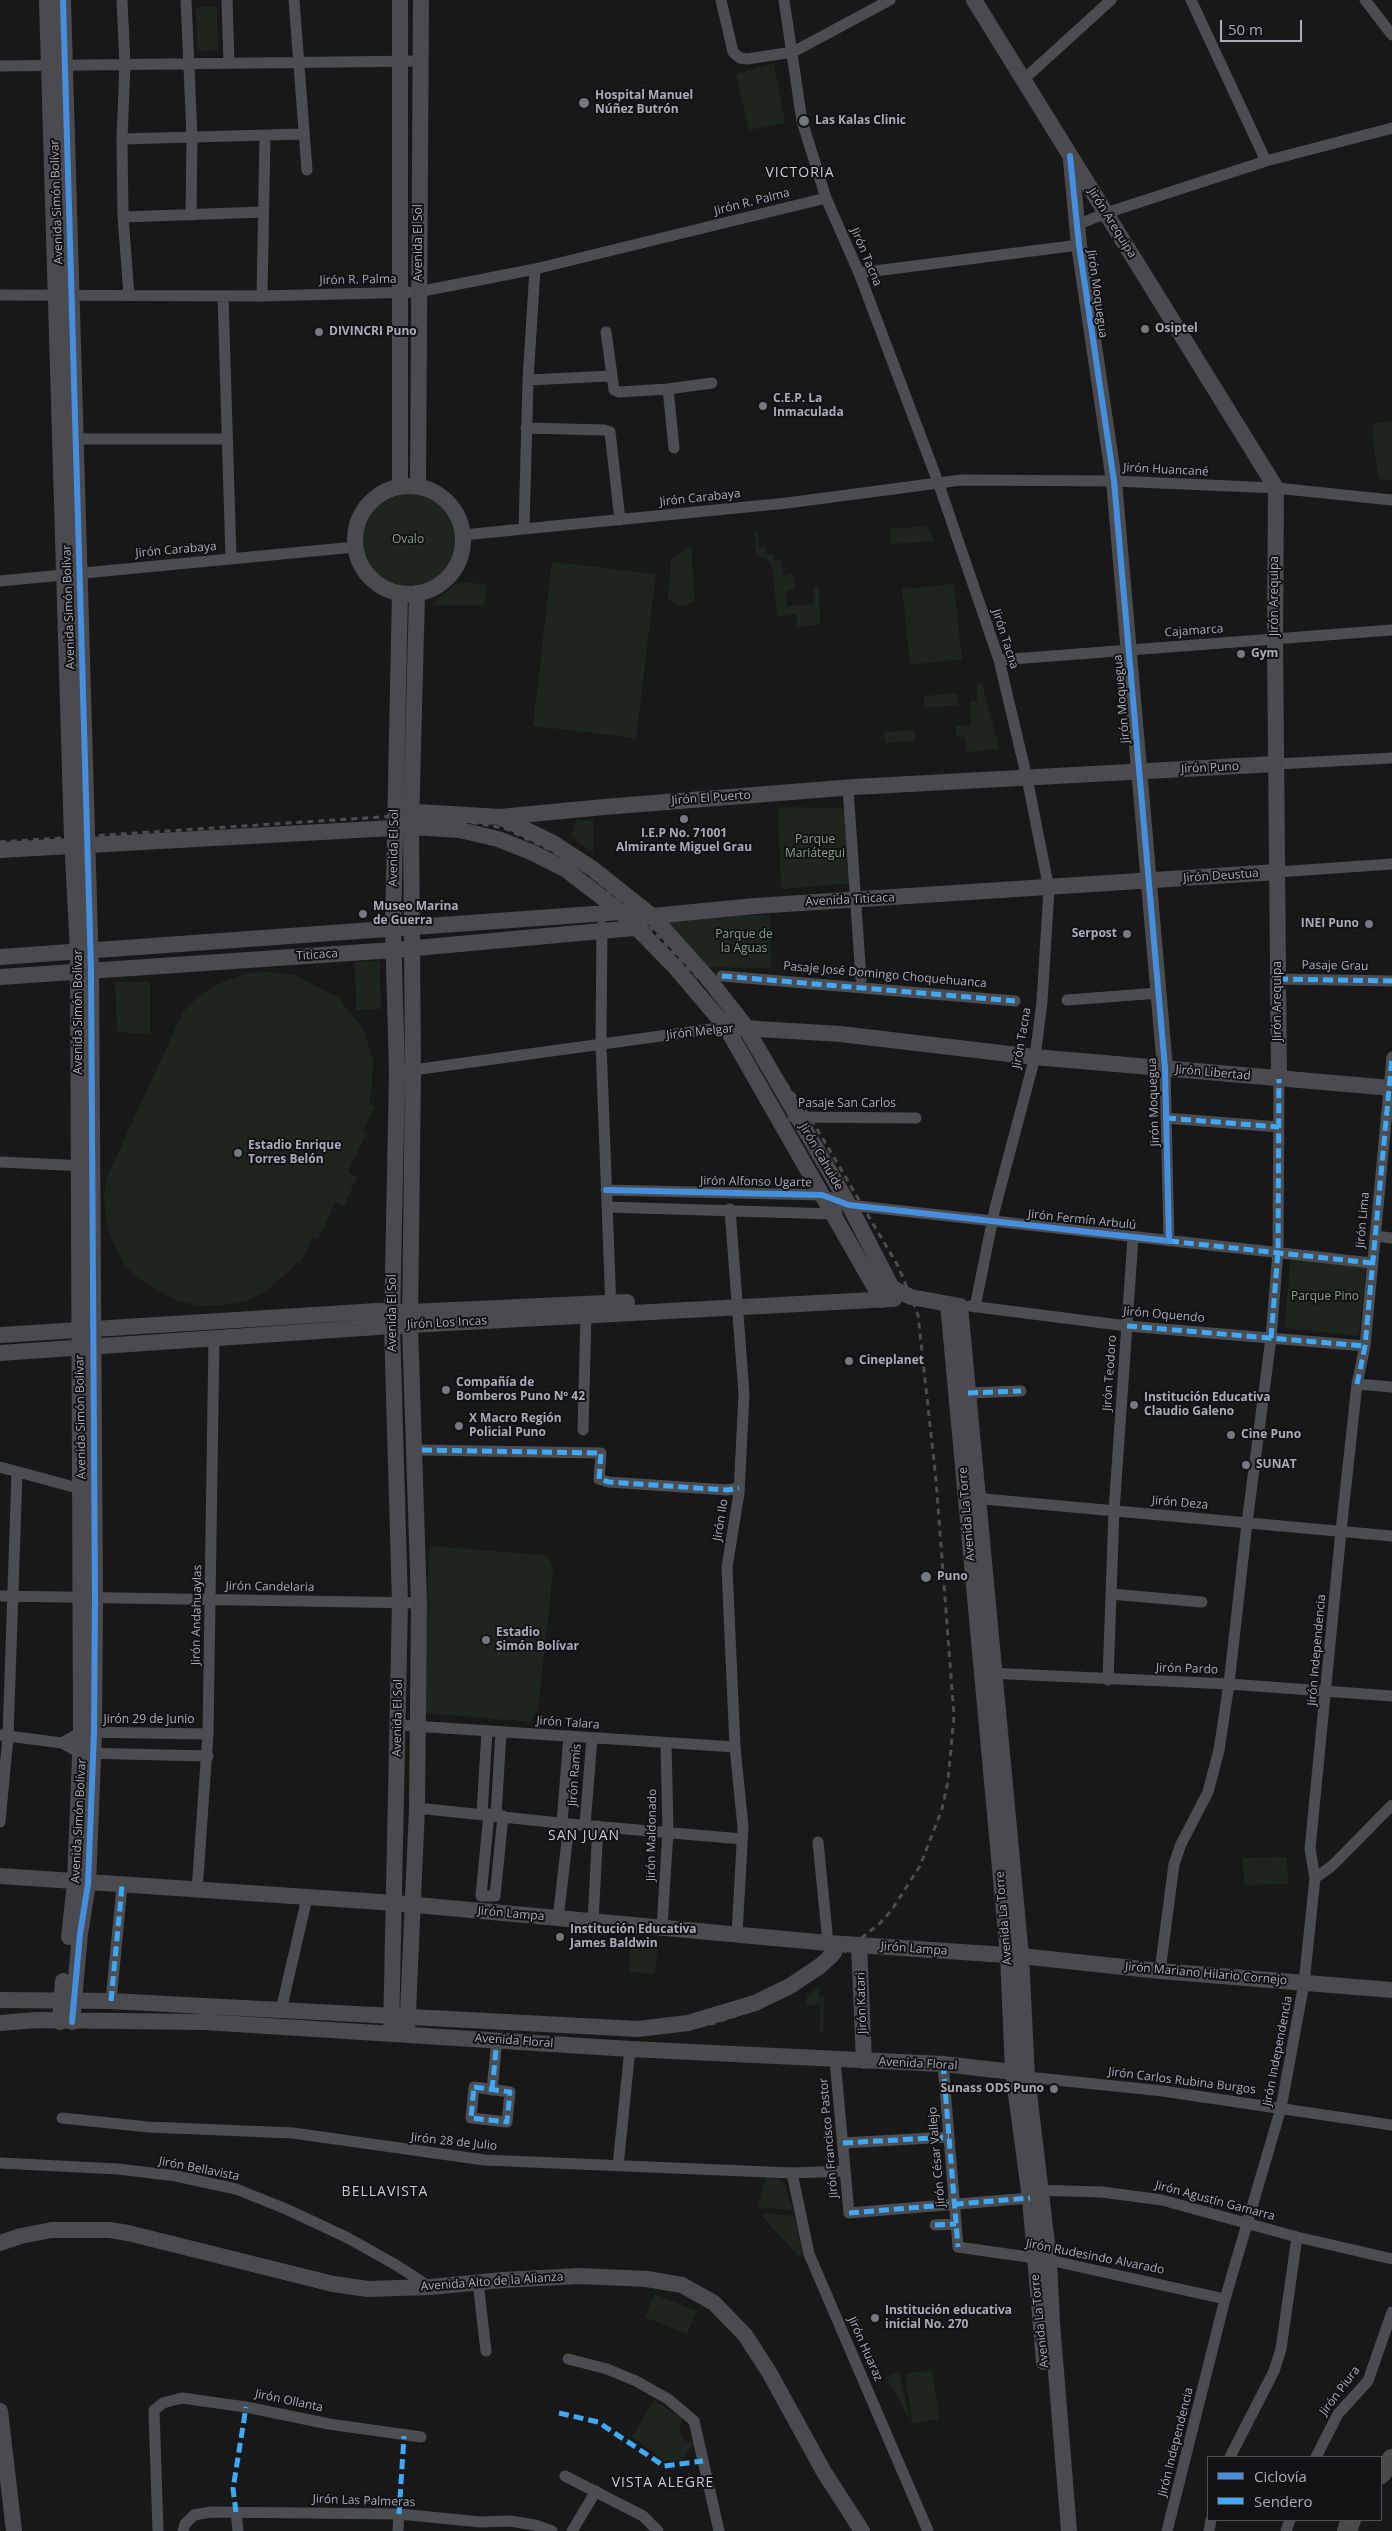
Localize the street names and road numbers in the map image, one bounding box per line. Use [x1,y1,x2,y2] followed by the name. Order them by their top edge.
[48,139,66,265] street label: Avenida Simón Bolívar
[1085,185,1139,261] street label: Jirón Arequipa
[713,186,791,218] street label: Jirón R. Palma
[412,204,426,282] street label: Avenida El Sol
[847,226,885,288] street label: Jirón Tacna
[1084,249,1110,339] street label: Jirón Moquegua
[319,272,397,288] street label: Jirón R. Palma
[1123,461,1209,479] street label: Jirón Huancané
[659,487,741,509] street label: Jirón Carabaya
[135,539,217,561] street label: Jirón Carabaya
[60,544,78,670] street label: Avenida Simón Bolívar
[1268,556,1282,636] street label: Jirón Arequipa
[989,607,1021,671] street label: Jirón Tacna
[1164,622,1224,640] street label: Cajamarca
[1111,654,1133,744] street label: Jirón Moquegua
[1181,759,1239,777] street label: Jirón Puno
[671,788,751,808] street label: Jirón El Puerto
[386,809,402,887] street label: Avenida El Sol
[1183,866,1259,886] street label: Jirón Deustua
[805,890,895,910] street label: Avenida Titicaca
[296,946,338,964] street label: Titicaca
[72,950,86,1074] street label: Avenida Simón Bolívar
[1301,958,1369,974] street label: Pasaje Grau
[783,959,987,991] street label: Pasaje José Domingo Choquehuanca
[1271,961,1285,1041] street label: Jirón Arequipa
[1010,1006,1034,1070] street label: Jirón Tacna
[666,1021,734,1043] street label: Jirón Melgar
[1145,1057,1163,1147] street label: Jirón Moquegua
[1175,1063,1251,1083] street label: Jirón Libertad
[798,1097,896,1111] street label: Pasaje San Carlos
[796,1121,846,1193] street label: Jirón Cahuide
[700,1174,812,1190] street label: Jirón Alfonso Ugarte
[1353,1192,1373,1248] street label: Jirón Lima
[1027,1207,1137,1233] street label: Jirón Fermín Arbulú
[386,1274,400,1352] street label: Avenida El Sol
[1123,1304,1205,1326] street label: Jirón Oquendo
[407,1314,487,1332] street label: Jirón Los Incas
[1100,1335,1120,1411] street label: Jirón Teodoro
[73,1354,89,1480] street label: Avenida Simón Bolívar
[956,1466,978,1562] street label: Avenida La Torre
[1151,1493,1209,1513] street label: Jirón Deza
[711,1498,731,1542] street label: Jirón Ilo
[189,1565,205,1665] street label: Jirón Andahuaylas
[225,1579,315,1595] street label: Jirón Candelaria
[1305,1594,1329,1706] street label: Jirón Independencia
[1156,1661,1218,1677] street label: Jirón Pardo
[390,1679,406,1757] street label: Avenida El Sol
[103,1713,195,1727] street label: Jirón 29 de Junio
[536,1714,600,1732] street label: Jirón Talara
[566,1743,584,1807] street label: Jirón Ramis
[69,1758,89,1884] street label: Avenida Simón Bolívar
[644,1789,660,1881] street label: Jirón Maldonado
[993,1870,1015,1966] street label: Avenida La Torre
[477,1904,545,1924] street label: Jirón Lampa
[880,1939,948,1959] street label: Jirón Lampa
[1124,1960,1288,1988] street label: Jirón Mariano Hilario Cornejo
[854,1972,870,2034] street label: Jirón Katari
[1260,1995,1296,2107] street label: Jirón Independencia
[474,2031,554,2051] street label: Avenida Floral
[878,2055,958,2073] street label: Avenida Floral
[1107,2065,1257,2097] street label: Jirón Carlos Rubina Burgos
[817,2077,841,2199] street label: Jirón Francisco Pastor
[925,2106,949,2208] street label: Jirón César Vallejo
[410,2130,498,2154] street label: Jirón 28 de Julio
[157,2154,241,2184] street label: Jirón Bellavista
[1154,2178,1276,2224] street label: Jirón Agustín Gamarra
[1024,2236,1166,2278] street label: Jirón Rudesindo Alvarado
[420,2270,564,2294] street label: Avenida Alto de la Alianza
[1028,2273,1052,2369] street label: Avenida La Torre
[844,2315,886,2383] street label: Jirón Huaraz
[1317,2363,1363,2419] street label: Jirón Piura
[1155,2386,1197,2498] street label: Jirón Independencia
[254,2387,324,2415] street label: Jirón Ollanta
[312,2492,416,2510] street label: Jirón Las Palmeras

